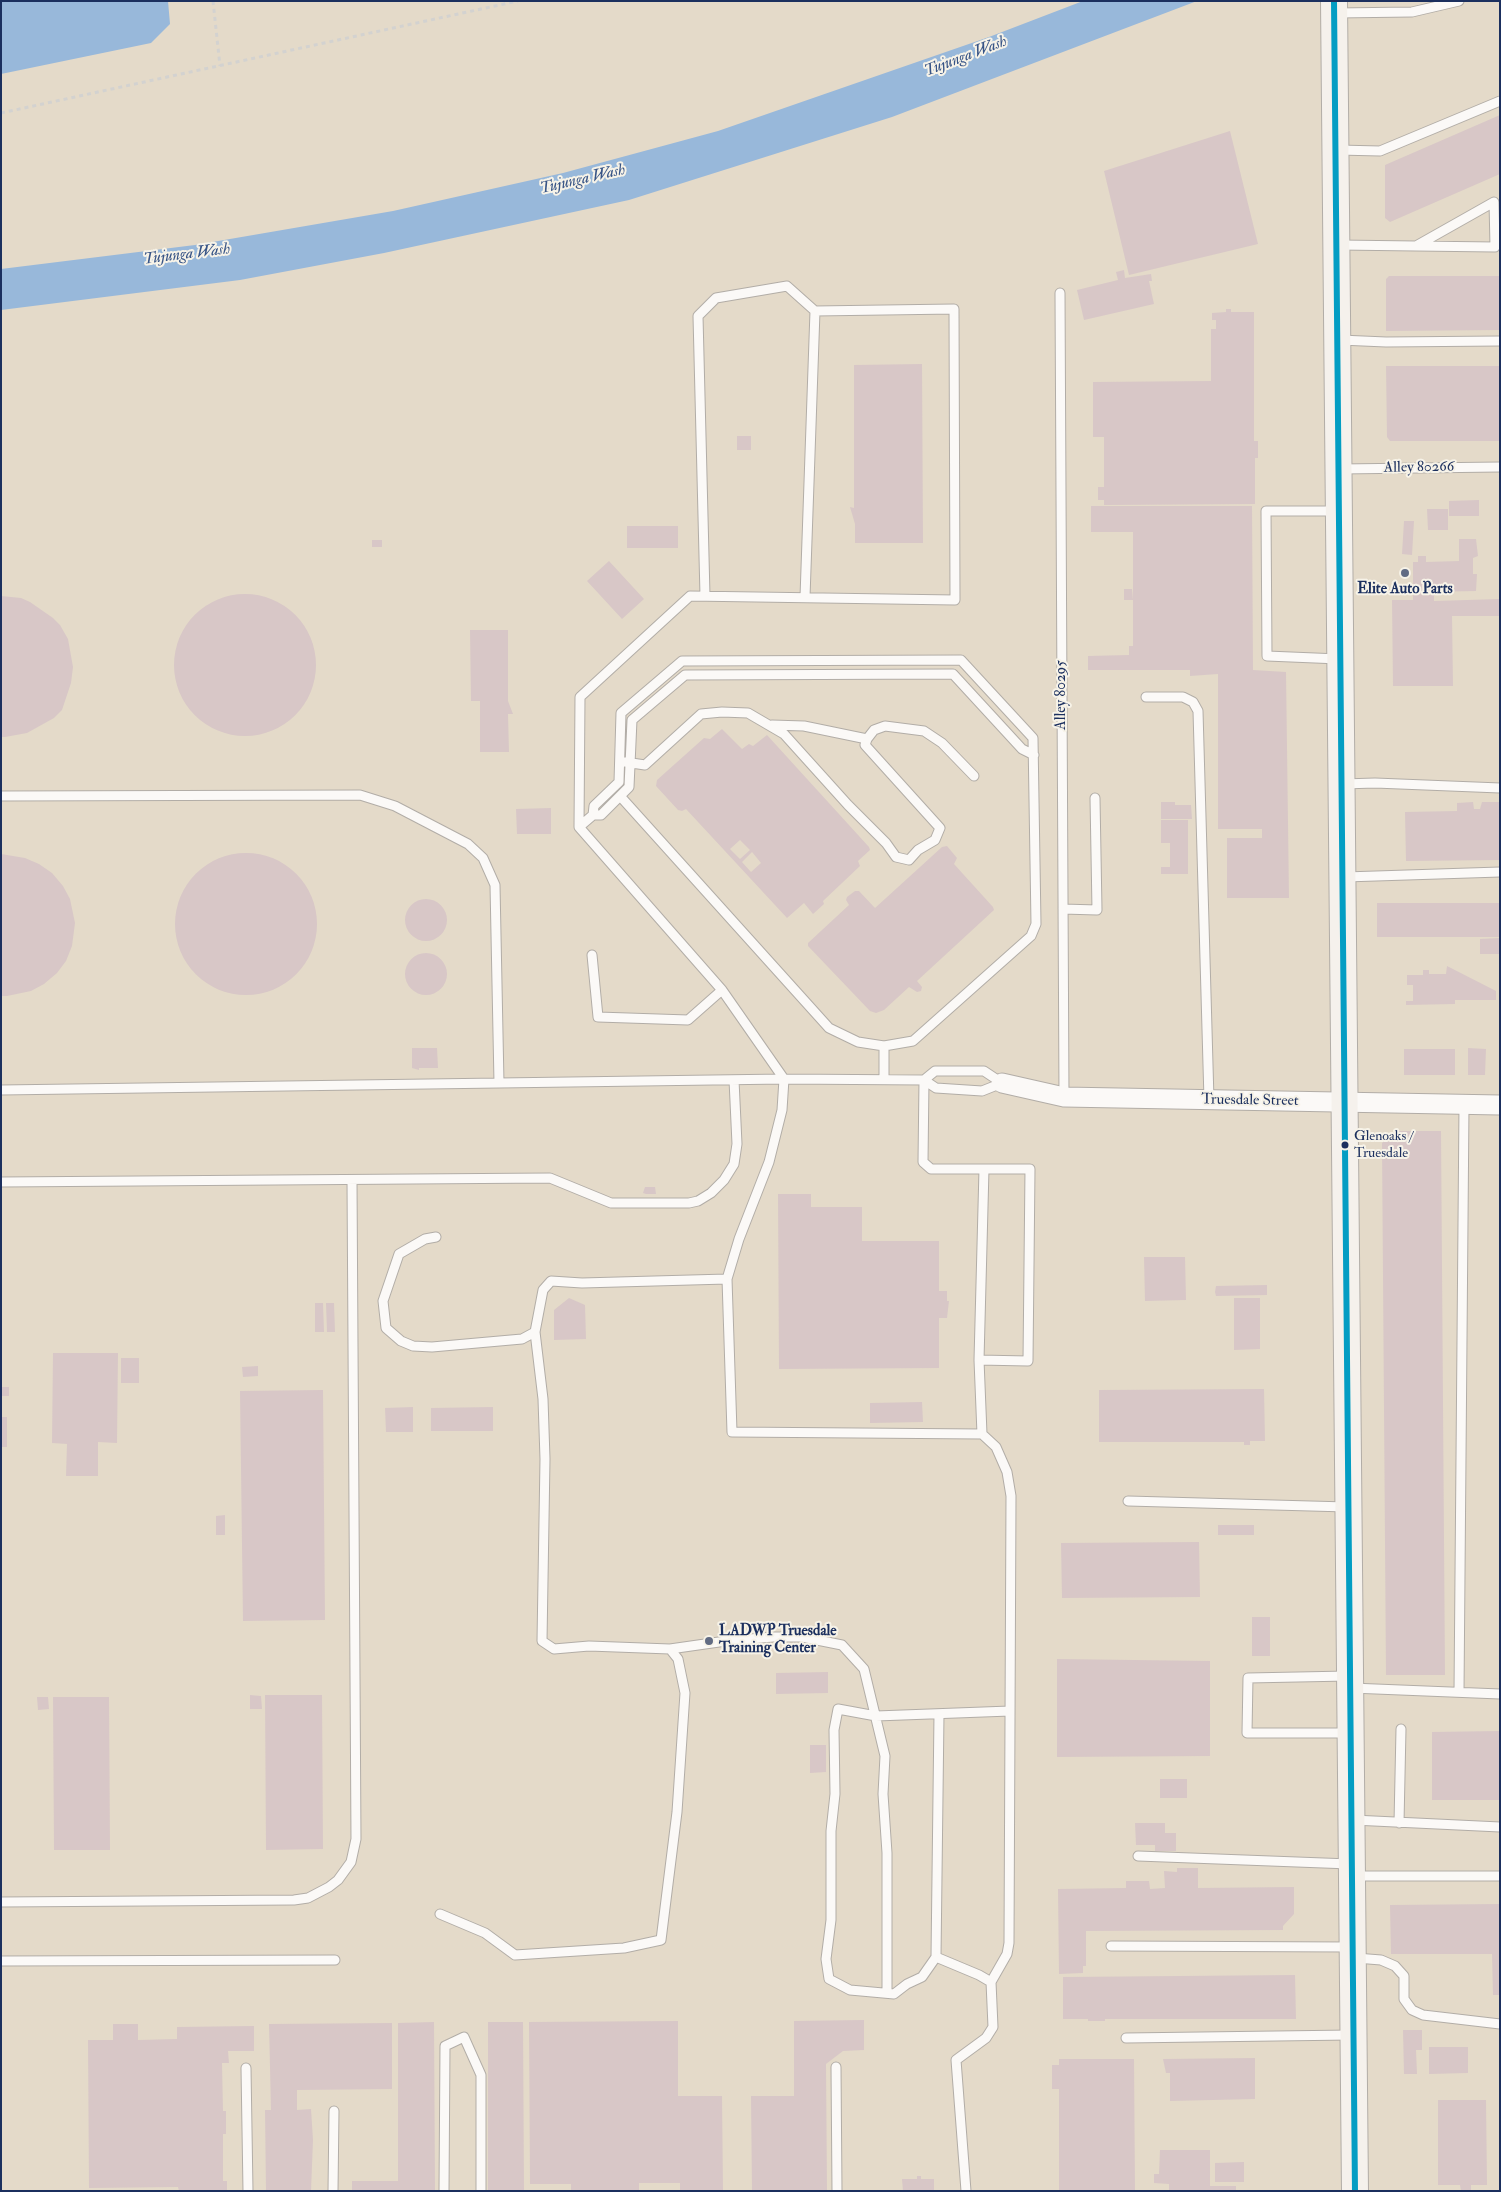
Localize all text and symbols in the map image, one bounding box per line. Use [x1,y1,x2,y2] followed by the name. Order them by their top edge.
[922,32,1010,82] water label: Tujunga Wash
[539,161,627,199] water label: Tujunga Wash
[143,240,231,270] water label: Tujunga Wash
[1384,458,1454,478] street label: Alley 80266
[1399,567,1411,579] marker: Elite Auto Parts
[1357,581,1453,599] place label: Elite Auto Parts
[1053,660,1071,730] street label: Alley 80295
[1201,1091,1299,1111] street label: Truesdale Street
[1354,1129,1413,1162] place label: Glenoaks / Truesdale
[1340,1140,1350,1150] marker: Glenoaks / Truesdale
[719,1623,837,1658] place label: LADWP Truesdale Training Center
[703,1635,715,1647] marker: LADWP Truesdale Training Center

